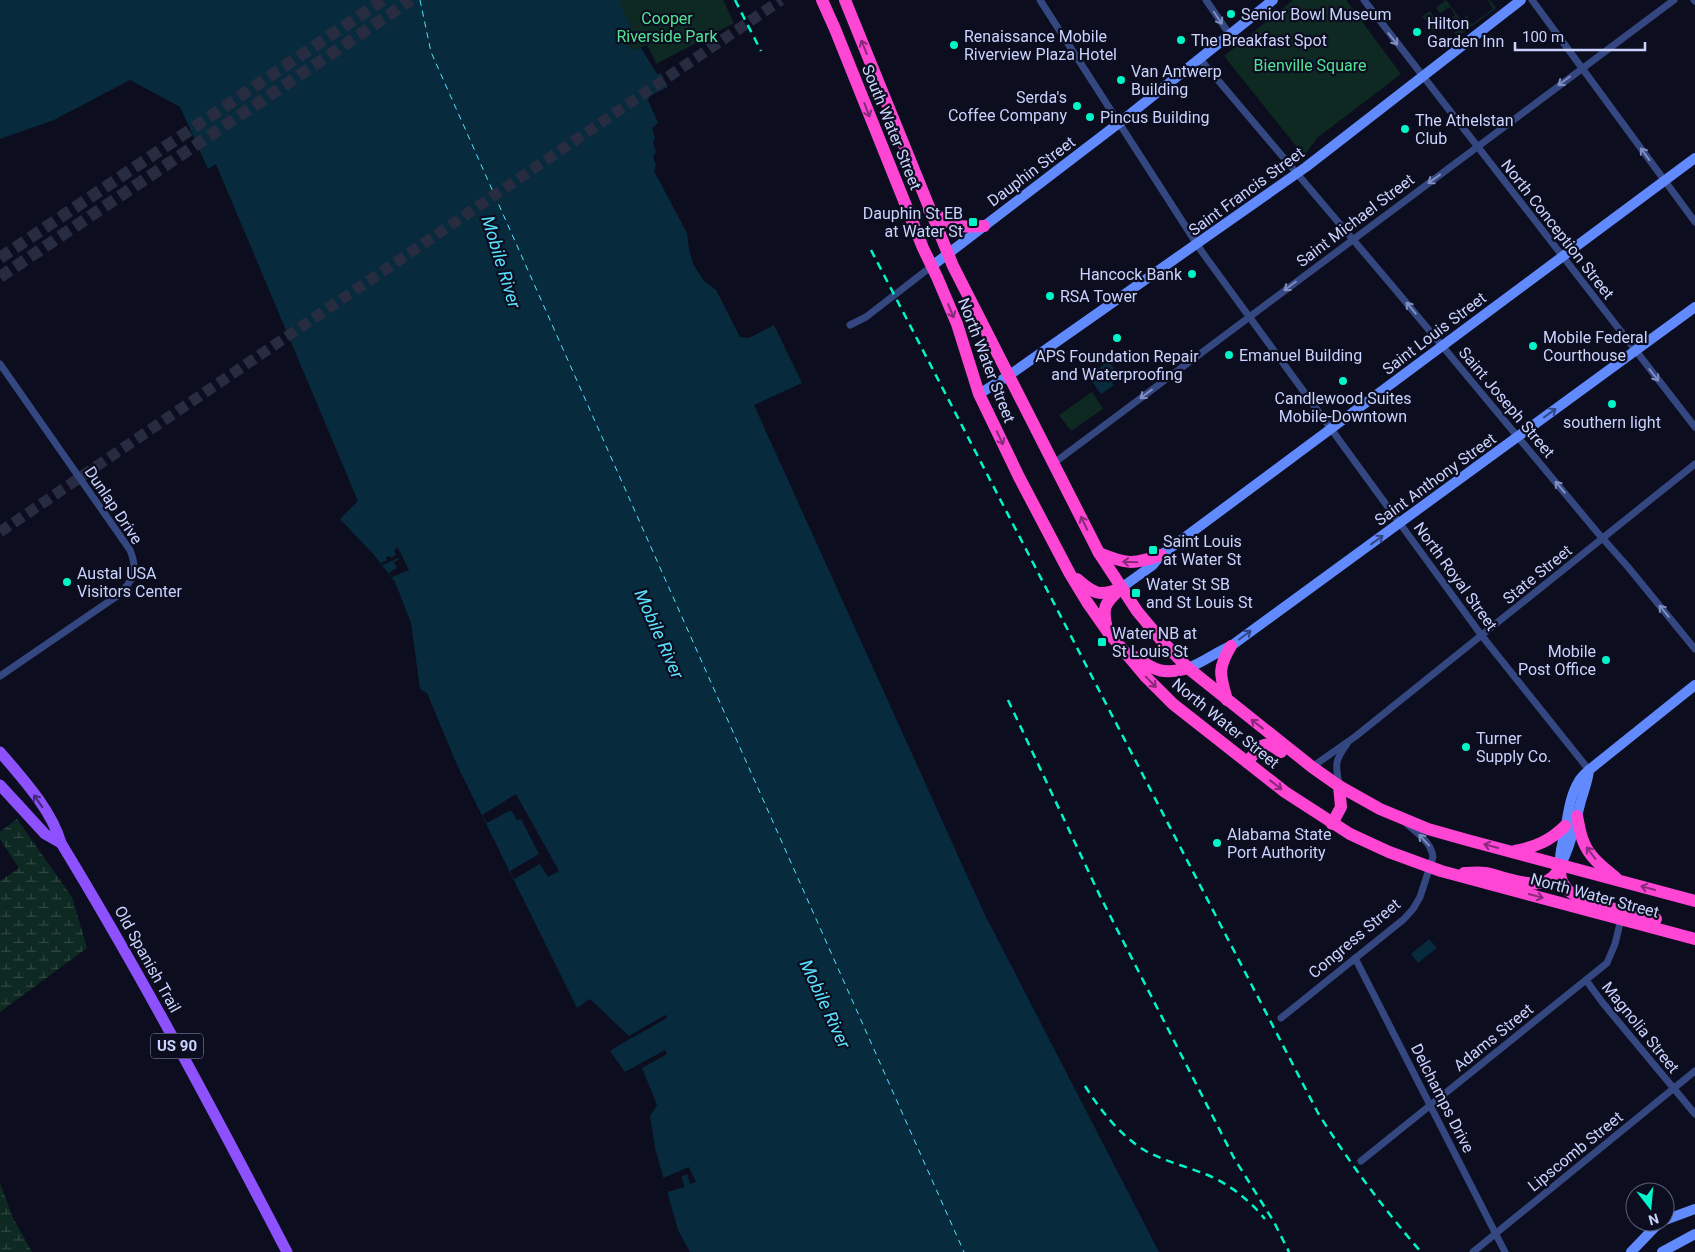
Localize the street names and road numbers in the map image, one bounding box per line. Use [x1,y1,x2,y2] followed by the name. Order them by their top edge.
[858,62,925,193] street label: South Water Street
[984,132,1079,211] street label: Dauphin Street
[1185,143,1308,240] street label: Saint Francis Street
[1497,156,1618,303] street label: North Conception Street
[1293,170,1418,271] street label: Saint Michael Street
[1379,288,1490,379] street label: Saint Louis Street
[954,295,1019,425] street label: North Water Street
[1455,343,1559,462] street label: Saint Joseph Street
[1371,429,1500,530] street label: Saint Anthony Street
[81,463,147,548] street label: Dunlap Drive
[1410,518,1501,634] street label: North Royal Street
[1499,541,1576,608] street label: State Street
[1168,674,1283,772] street label: North Water Street
[1529,869,1661,922] street label: North Water Street
[1305,895,1404,982] street label: Congress Street
[110,903,185,1016] street label: Old Spanish Trail
[1598,978,1683,1077] street label: Magnolia Street
[1450,1000,1537,1075] street label: Adams Street
[151,1034,203,1058] road number: US 90
[1407,1040,1478,1156] street label: Delchamps Drive
[1524,1107,1627,1195] street label: Lipscomb Street

